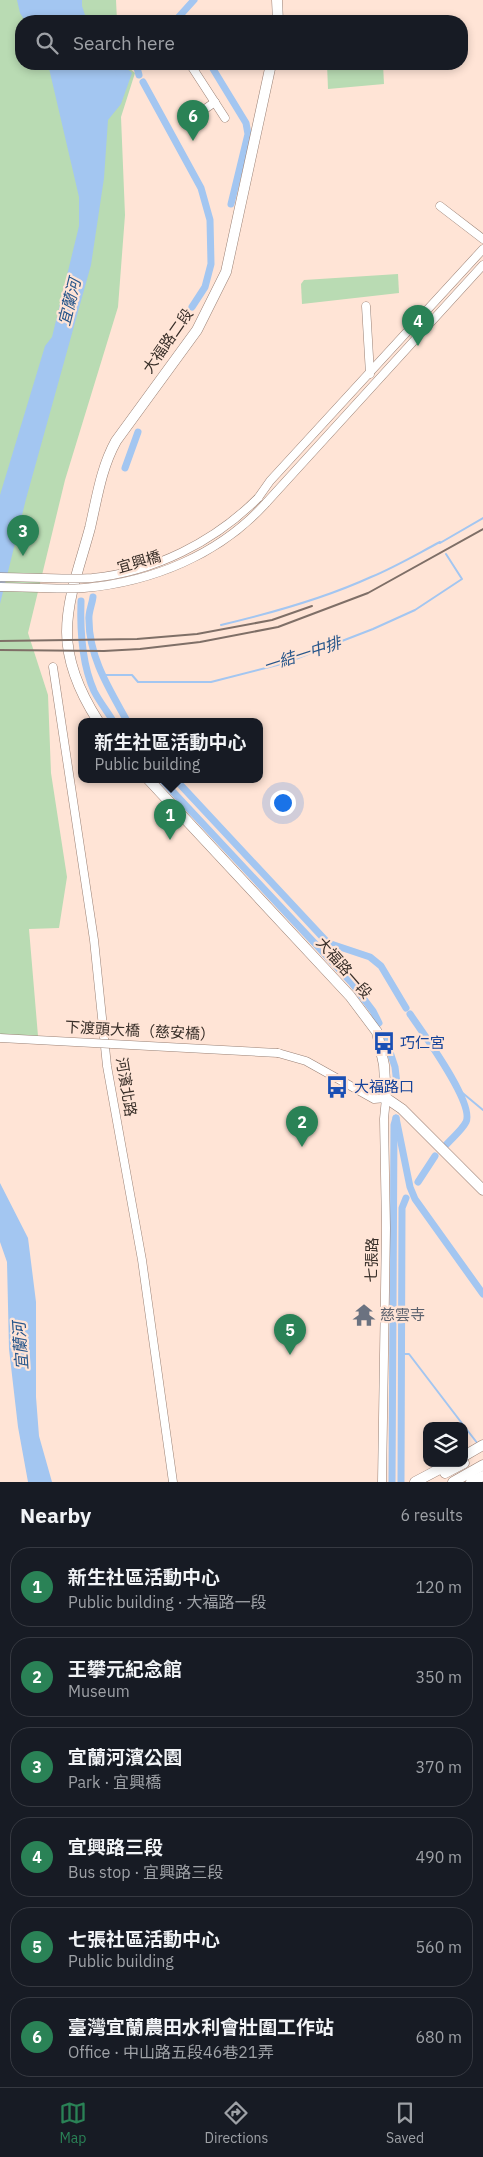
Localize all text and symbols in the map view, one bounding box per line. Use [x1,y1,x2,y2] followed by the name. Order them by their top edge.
[15,15,468,70] search box
[33,29,61,57] icon: search
[73,31,175,55] text: Search here
[177,100,209,141] pin: 6
[53,273,85,328] water label: 宜蘭河
[138,305,197,377] street label: 大福路二段
[402,305,434,346] pin: 4
[7,515,39,556] pin: 3
[115,546,163,577] street label: 宜興橋
[261,632,345,676] water label: 一結一中排
[78,718,263,783] popup
[94,730,247,754] text: 新生社區活動中心
[94,754,200,774] text: Public building
[270,790,296,816] your location
[154,799,186,840] pin: 1
[313,933,376,1002] street label: 大福路一段
[65,1017,215,1044] street label: 下渡頭大橋（慈安橋）
[371,1030,397,1056] bus stop icon: 巧仁宮
[400,1033,445,1052] place label: 巧仁宮
[112,1056,141,1118] street label: 河濱北路
[324,1074,350,1100] bus stop icon: 大福路口
[354,1077,414,1096] place label: 大福路口
[286,1106,318,1147] pin: 2
[362,1237,381,1283] street label: 七張路
[351,1302,377,1328] temple icon: 慈雲寺
[380,1305,425,1324] place label: 慈雲寺
[274,1314,306,1355] pin: 5
[8,1318,32,1371] water label: 宜蘭河
[423,1422,468,1467] map controls
[423,1422,468,1467] button: layers
[20,1501,91,1529] text: Nearby
[400,1505,463,1525] text: 6 results
[68,1565,220,1589] text: 新生社區活動中心
[32,1577,42,1597] text: 1
[415,1577,462,1597] text: 120 m
[68,1592,267,1612] text: Public building · 大福路一段
[68,1657,182,1681] text: 王攀元紀念館
[32,1667,42,1687] text: 2
[415,1667,462,1687] text: 350 m
[68,1681,130,1701] text: Museum
[68,1745,182,1769] text: 宜蘭河濱公園
[32,1757,42,1777] text: 3
[415,1757,462,1777] text: 370 m
[68,1772,161,1792] text: Park · 宜興橋
[68,1835,163,1859] text: 宜興路三段
[32,1847,42,1867] text: 4
[415,1847,462,1867] text: 490 m
[68,1862,223,1882] text: Bus stop · 宜興路三段
[68,1927,220,1951] text: 七張社區活動中心
[32,1937,42,1957] text: 5
[415,1937,462,1957] text: 560 m
[68,1951,174,1971] text: Public building
[68,2015,334,2039] text: 臺灣宜蘭農田水利會壯圍工作站
[32,2027,42,2047] text: 6
[415,2027,462,2047] text: 680 m
[68,2042,274,2062] text: Office · 中山路五段46巷21弄
[59,2099,87,2147] tab: Map
[205,2099,268,2147] tab: Directions
[386,2099,424,2147] tab: Saved

